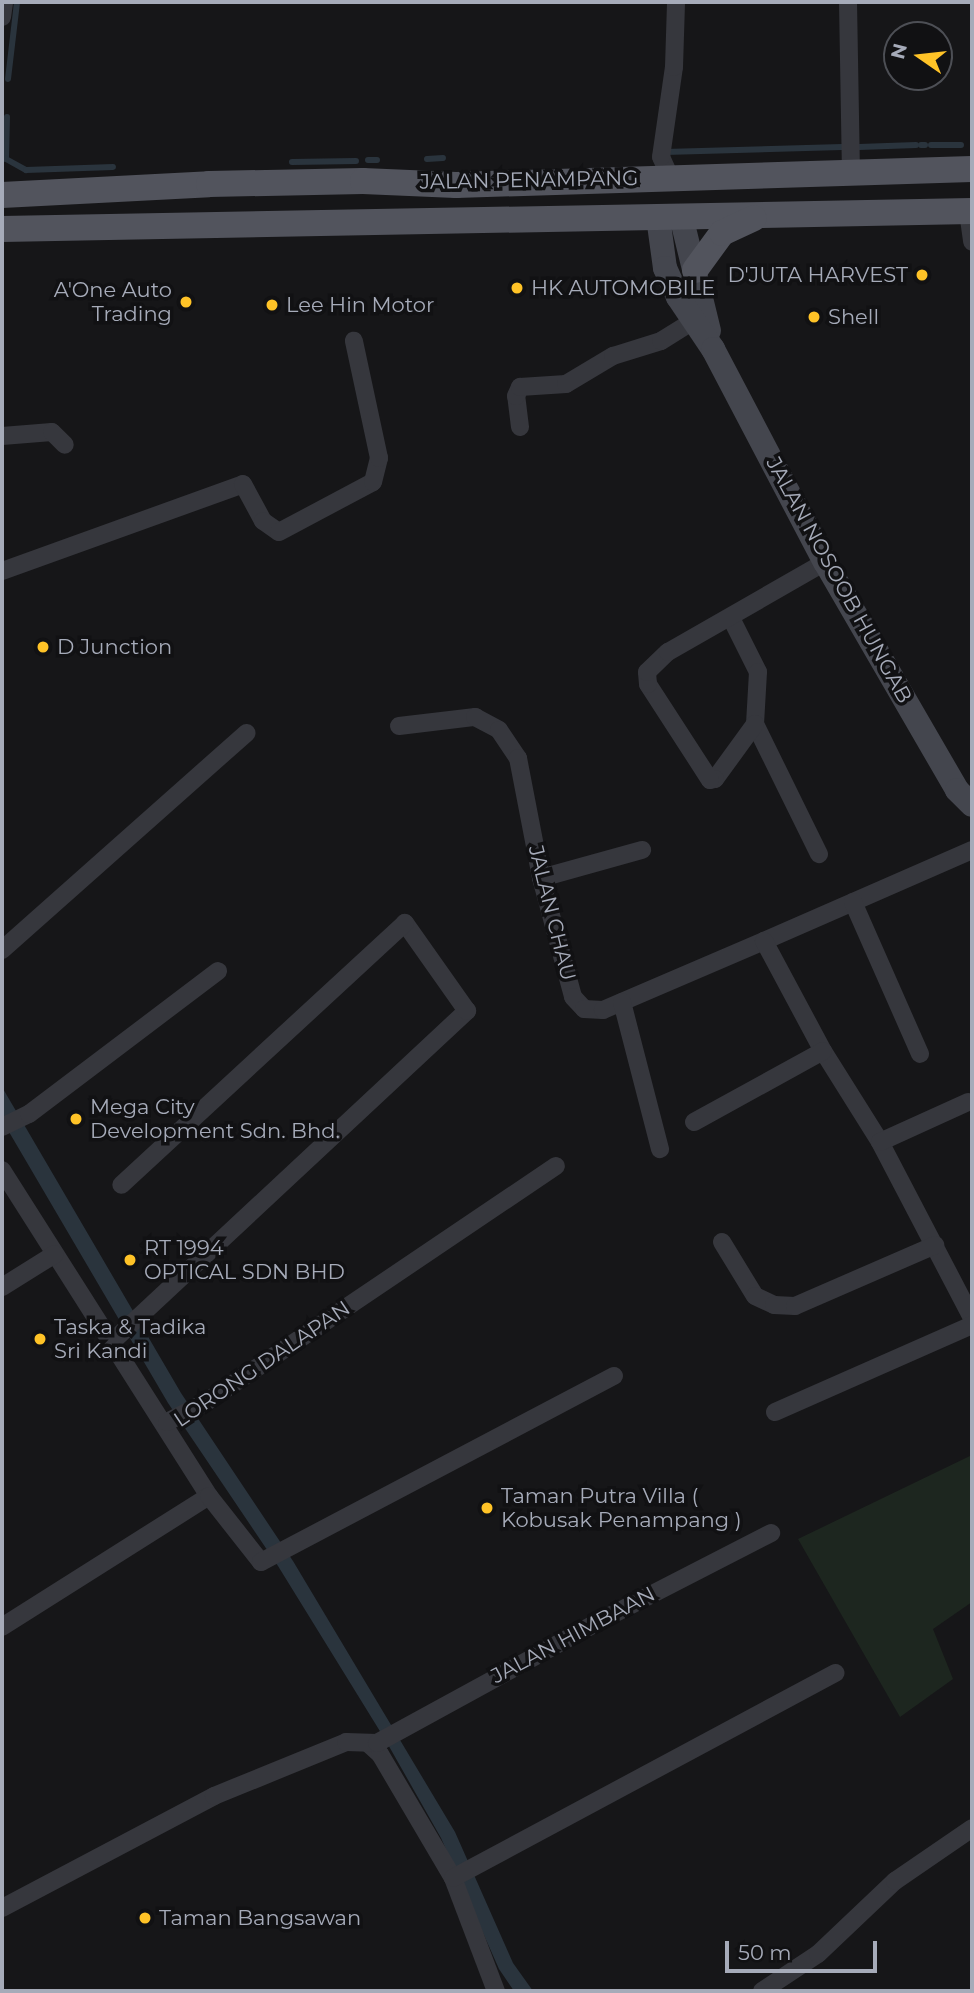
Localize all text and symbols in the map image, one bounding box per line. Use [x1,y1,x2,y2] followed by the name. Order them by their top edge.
[883,21,953,91] north arrow
[886,41,912,62] text: N
[419,165,639,195] street label: JALAN PENAMPANG
[728,262,908,288] place label: D'JUTA HARVEST
[914,267,930,283] marker: D'JUTA HARVEST
[531,275,715,301] place label: HK AUTOMOBILE
[54,277,172,327] place label: A'One Auto Trading
[509,280,525,296] marker: HK AUTOMOBILE
[286,292,434,318] place label: Lee Hin Motor
[178,294,194,310] marker: A'One Auto Trading
[264,297,280,313] marker: Lee Hin Motor
[828,304,879,330] place label: Shell
[806,309,822,325] marker: Shell
[761,453,917,707] street label: JALAN NOSOOB HUNGAB
[57,634,172,660] place label: D Junction
[35,639,51,655] marker: D Junction
[523,843,581,983] street label: JALAN CHAU
[90,1094,340,1144] place label: Mega City Development Sdn. Bhd.
[68,1111,84,1127] marker: Mega City Development Sdn. Bhd.
[144,1235,345,1285] place label: RT 1994 OPTICAL SDN BHD
[122,1252,138,1268] marker: RT 1994 OPTICAL SDN BHD
[169,1296,355,1432] street label: LORONG DALAPAN
[54,1314,206,1364] place label: Taska & Tadika Sri Kandi
[32,1331,48,1347] marker: Taska & Tadika Sri Kandi
[501,1483,742,1533] place label: Taman Putra Villa ( Kobusak Penampang )
[479,1500,495,1516] marker: Taman Putra Villa ( Kobusak Penampang )
[487,1581,659,1689] street label: JALAN HIMBAAN
[159,1905,361,1931] place label: Taman Bangsawan
[137,1910,153,1926] marker: Taman Bangsawan
[729,1926,881,1970] scale bar
[738,1940,792,1965] text: 50 m

